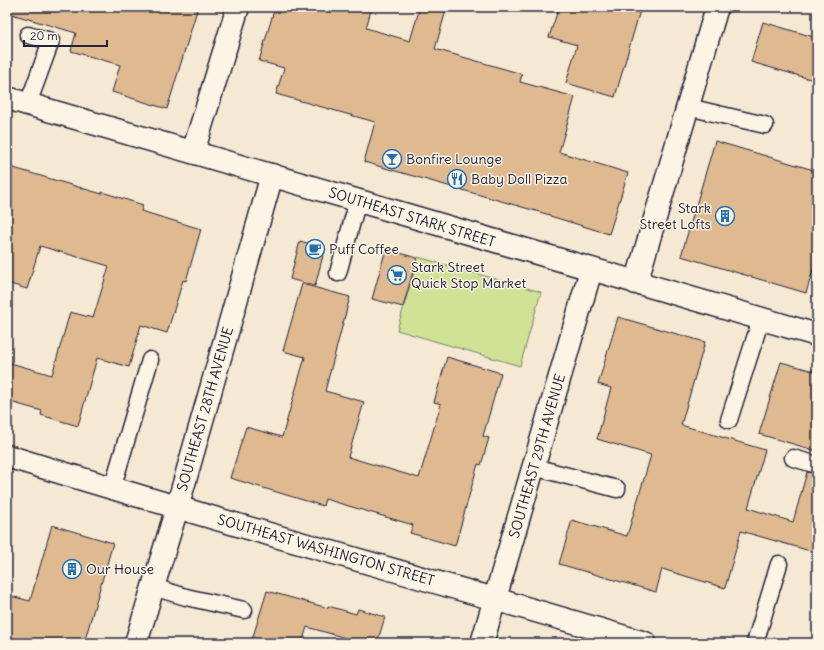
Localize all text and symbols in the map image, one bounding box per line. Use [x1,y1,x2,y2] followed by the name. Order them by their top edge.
[24,22,107,48] scale bar
[30,28,58,43] text: 20 m
[381,148,403,170] bar icon: Bonfire Lounge
[406,150,502,168] place label: Bonfire Lounge
[446,168,468,190] restaurant icon: Baby Doll Pizza
[471,170,567,188] place label: Baby Doll Pizza
[326,183,498,251] street label: SOUTHEAST STARK STREET
[639,199,711,233] place label: Stark Street Lofts
[714,205,736,227] building icon: Stark Street Lofts
[304,238,326,260] cafe icon: Puff Coffee
[329,240,399,258] place label: Puff Coffee
[411,258,526,292] place label: Stark Street Quick Stop Market
[386,264,408,286] supermarket icon: Stark Street Quick Stop Market
[173,325,237,493] street label: SOUTHEAST 28TH AVENUE
[505,372,569,540] street label: SOUTHEAST 29TH AVENUE
[215,510,437,590] street label: SOUTHEAST WASHINGTON STREET
[61,558,83,580] building icon: Our House
[86,560,154,578] place label: Our House

